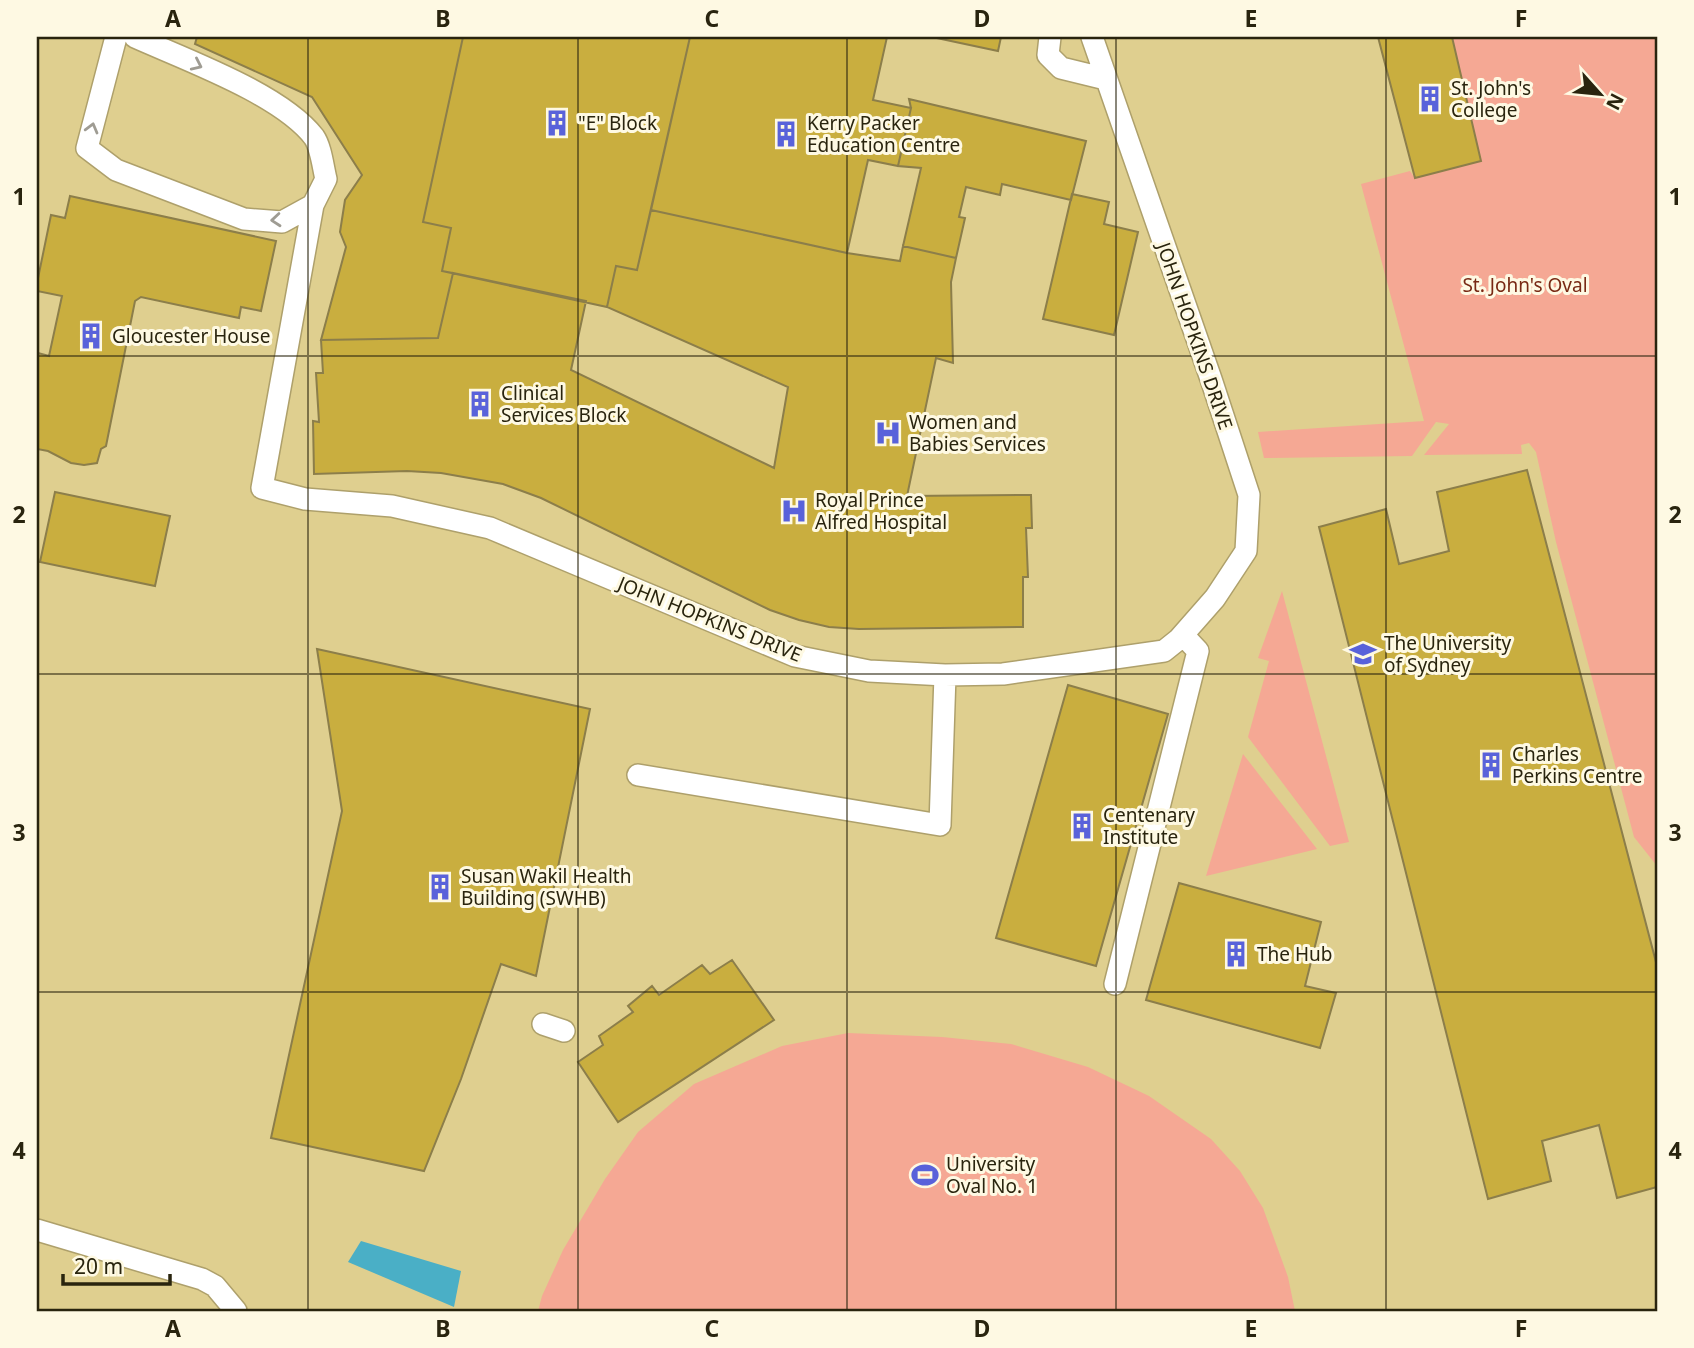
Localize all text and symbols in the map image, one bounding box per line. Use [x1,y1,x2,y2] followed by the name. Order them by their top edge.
[165,2,181,34] text: A
[435,2,451,34] text: B
[705,2,720,34] text: C
[974,2,990,34] text: D
[1245,2,1257,34] text: E
[1515,2,1527,34] text: F
[190,57,202,71] one-way arrow
[1564,60,1634,130] north arrow
[1451,75,1531,123] place label: St. John's College
[1415,84,1445,114] building icon: St. John's College
[1600,89,1630,115] text: N
[542,108,572,138] building icon: "E" Block
[578,110,657,136] place label: "E" Block
[807,110,960,158] place label: Kerry Packer Education Centre
[771,119,801,149] building icon: Kerry Packer Education Centre
[84,122,98,134] one-way arrow
[12,180,26,212] text: 1
[1668,180,1682,212] text: 1
[270,212,281,227] one-way arrow
[1150,237,1239,433] street label: JOHN HOPKINS DRIVE
[1462,272,1588,298] park label: St. John's Oval
[76,321,106,351] building icon: Gloucester House
[112,323,270,349] place label: Gloucester House
[501,380,626,428] place label: Clinical Services Block
[465,389,495,419] building icon: Clinical Services Block
[909,409,1046,457] place label: Women and Babies Services
[873,418,903,448] hospital icon: Women and Babies Services
[815,487,947,535] place label: Royal Prince Alfred Hospital
[779,496,809,526] hospital icon: Royal Prince Alfred Hospital
[12,498,26,530] text: 2
[1668,498,1682,530] text: 2
[612,569,806,668] street label: JOHN HOPKINS DRIVE
[1384,630,1512,678] place label: The University of Sydney
[1348,639,1378,669] school or university icon: The University of Sydney
[1512,741,1642,789] place label: Charles Perkins Centre
[1476,750,1506,780] building icon: Charles Perkins Centre
[1103,802,1195,850] place label: Centenary Institute
[1067,811,1097,841] building icon: Centenary Institute
[12,816,26,848] text: 3
[1668,816,1682,848] text: 3
[461,863,631,911] place label: Susan Wakil Health Building (SWHB)
[425,872,455,902] building icon: Susan Wakil Health Building (SWHB)
[1221,939,1251,969] building icon: The Hub
[1257,941,1332,967] place label: The Hub
[12,1134,26,1166] text: 4
[1668,1134,1682,1166] text: 4
[946,1151,1038,1199] place label: University Oval No. 1
[910,1160,940,1190] sports icon: University Oval No. 1
[63,1243,170,1287] scale bar
[74,1252,123,1280] text: 20 m
[165,1312,181,1344] text: A
[435,1312,451,1344] text: B
[705,1312,720,1344] text: C
[974,1312,990,1344] text: D
[1245,1312,1257,1344] text: E
[1515,1312,1527,1344] text: F

